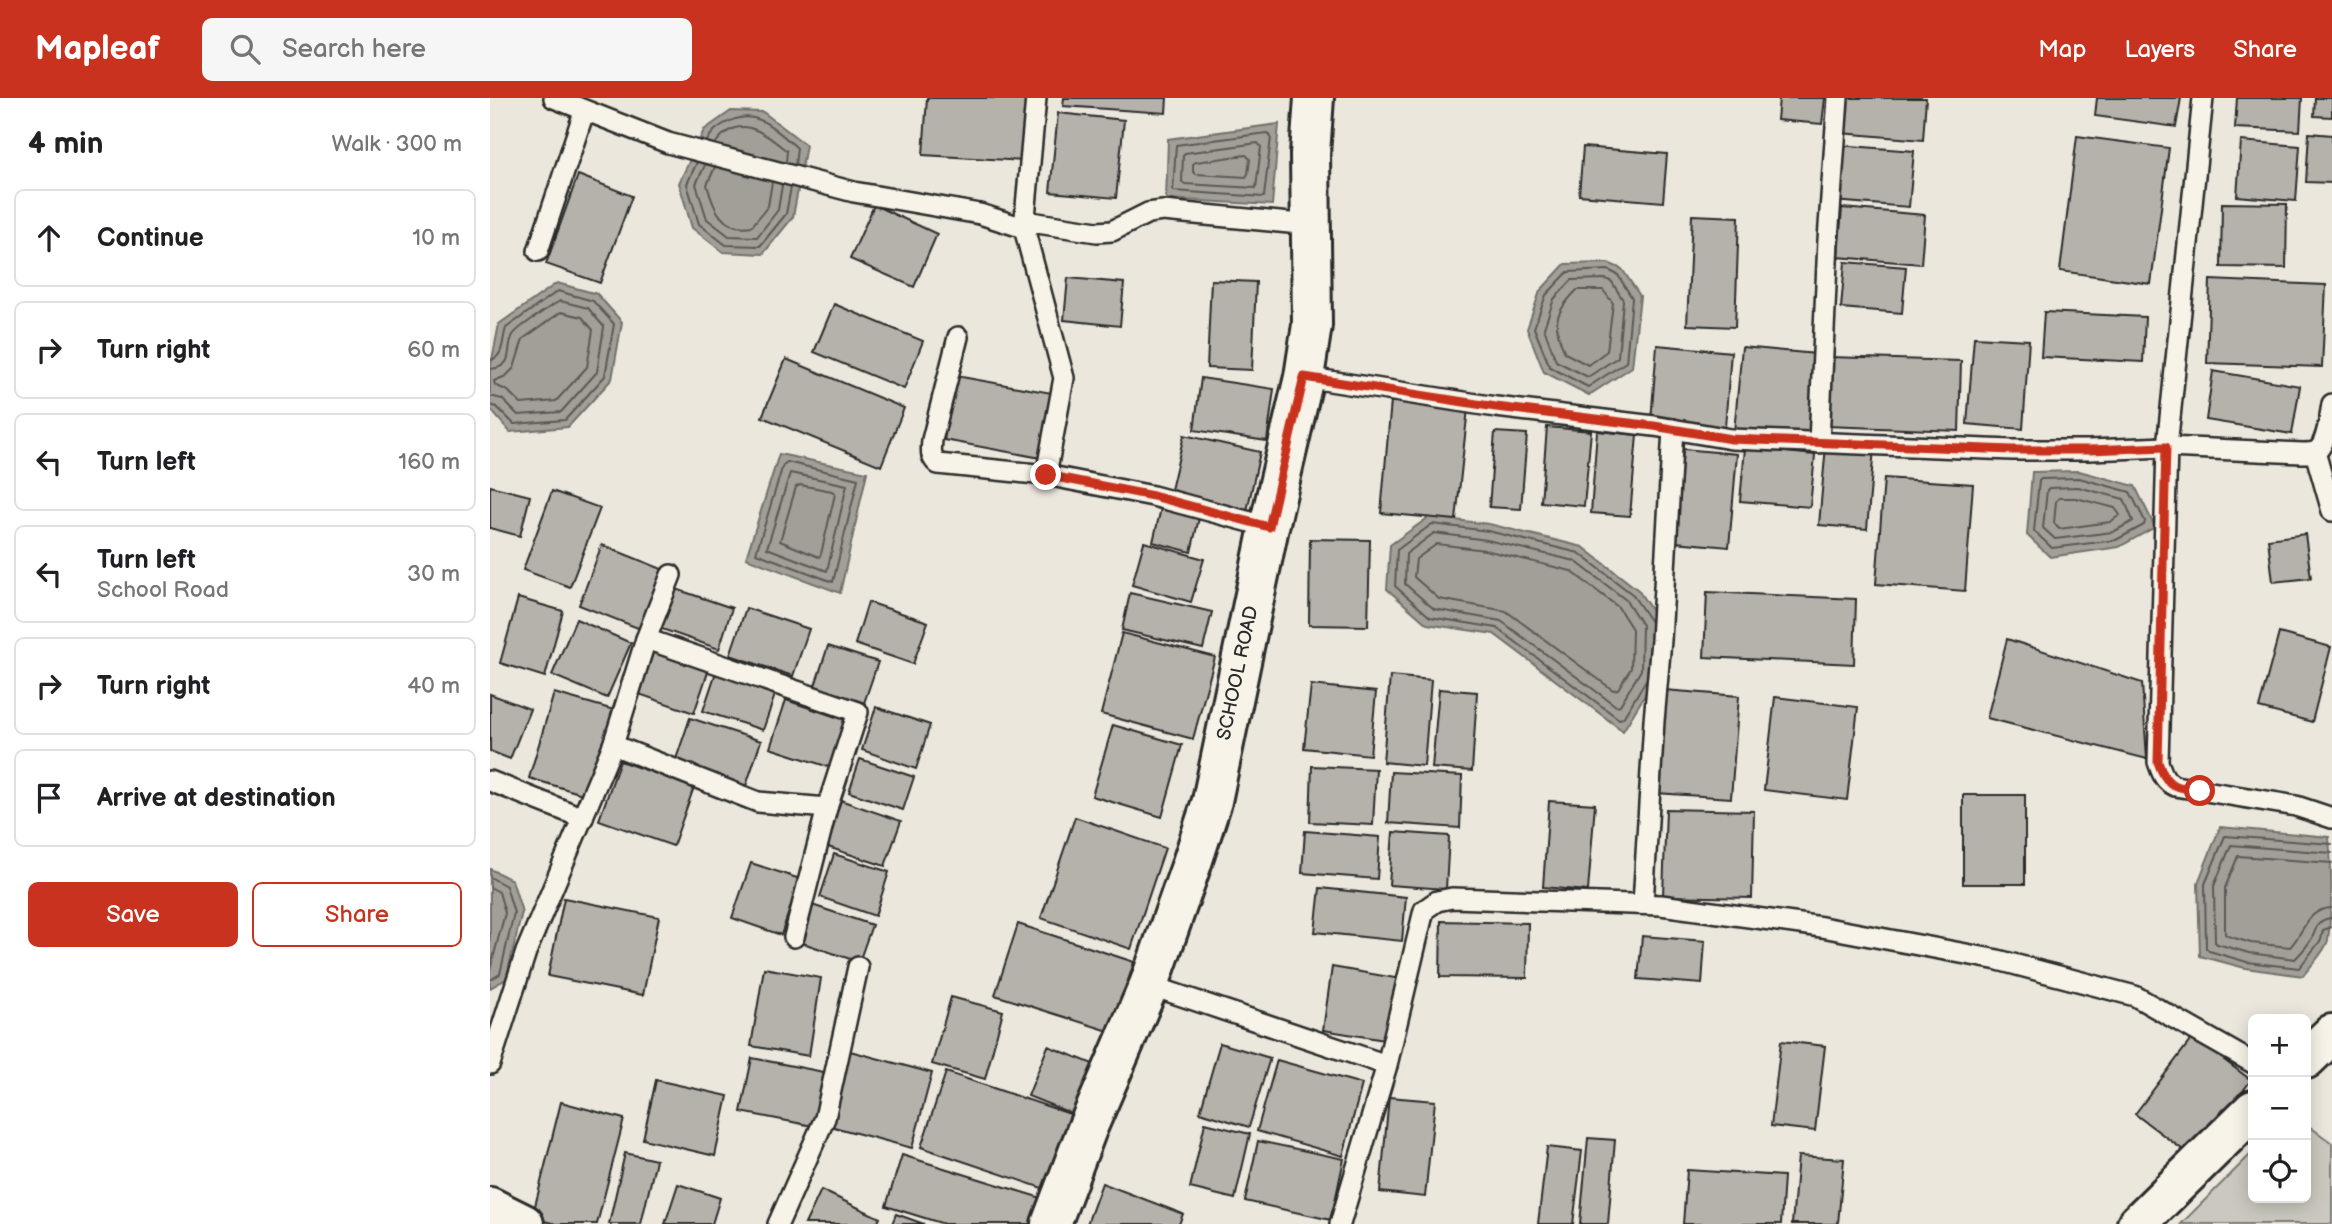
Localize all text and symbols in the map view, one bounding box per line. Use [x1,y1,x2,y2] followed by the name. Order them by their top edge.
[202,18,692,81] search box
[35,29,160,69] text: Mapleaf
[226,30,264,68] icon: search
[282,34,426,65] text: Search here
[2038,35,2086,64] text: Map
[2124,35,2195,64] text: Layers
[2233,35,2297,64] text: Share
[28,126,103,162] text: 4 min
[331,130,462,158] text: Walk · 300 m
[30,219,68,257] icon: ahead
[97,223,204,254] text: Continue
[412,224,460,252] text: 10 m
[30,331,68,369] icon: right
[97,335,210,366] text: Turn right
[407,336,460,364] text: 60 m
[30,443,68,481] icon: left
[97,447,196,478] text: Turn left
[398,448,460,476] text: 160 m
[1030,459,1061,490] route end
[97,545,196,576] text: Turn left
[30,555,68,593] icon: left
[407,560,460,588] text: 30 m
[97,576,229,604] text: School Road
[1213,604,1263,742] street label: SCHOOL ROAD
[30,667,68,705] icon: right
[97,671,210,702] text: Turn right
[407,672,460,700] text: 40 m
[2184,775,2215,806] route start
[30,779,68,817] icon: arrive
[97,783,336,814] text: Arrive at destination
[28,882,238,947] button: Save
[252,882,462,947] button: Share
[2248,1014,2311,1203] map controls
[2248,1014,2311,1077] button: +
[2248,1077,2311,1140] button: −
[2248,1140,2311,1203] button: locate

